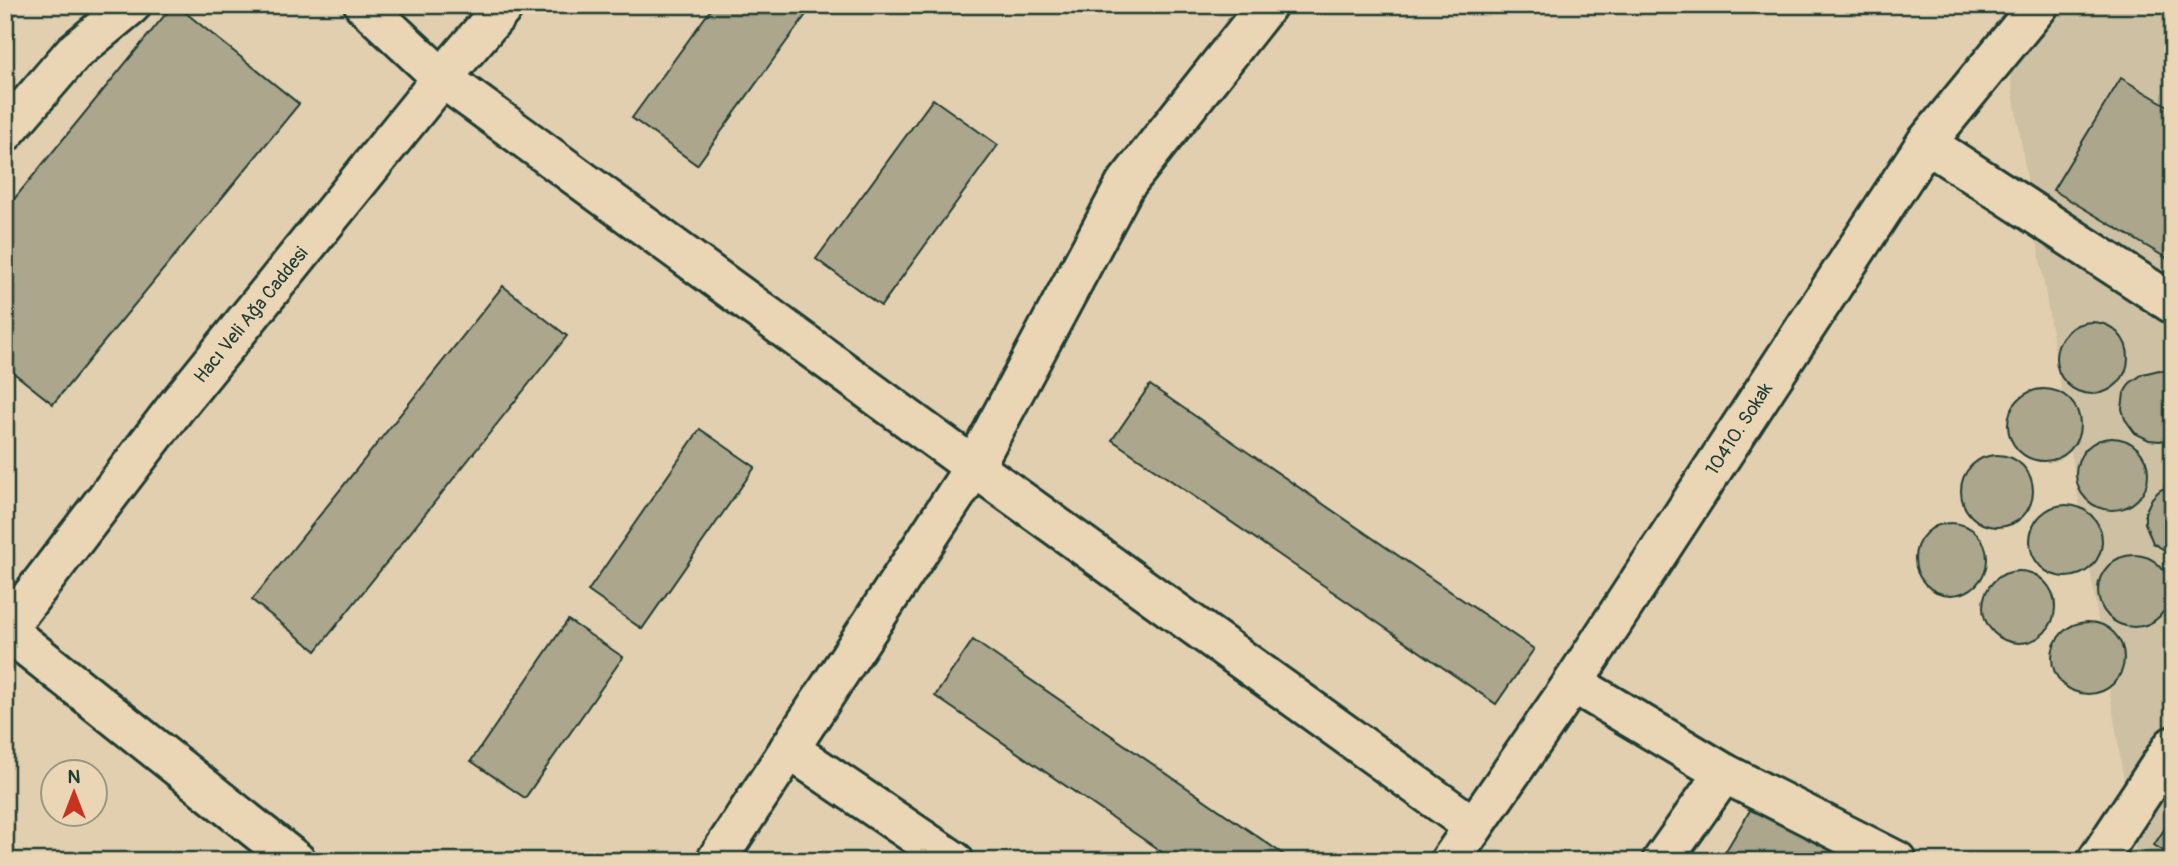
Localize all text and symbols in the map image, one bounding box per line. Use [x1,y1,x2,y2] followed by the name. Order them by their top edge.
[189,242,313,388] street label: Hacı Veli Ağa Caddesi
[1700,378,1778,480] street label: 10410. Sokak
[38,758,108,828] north arrow
[68,765,81,789] text: N

